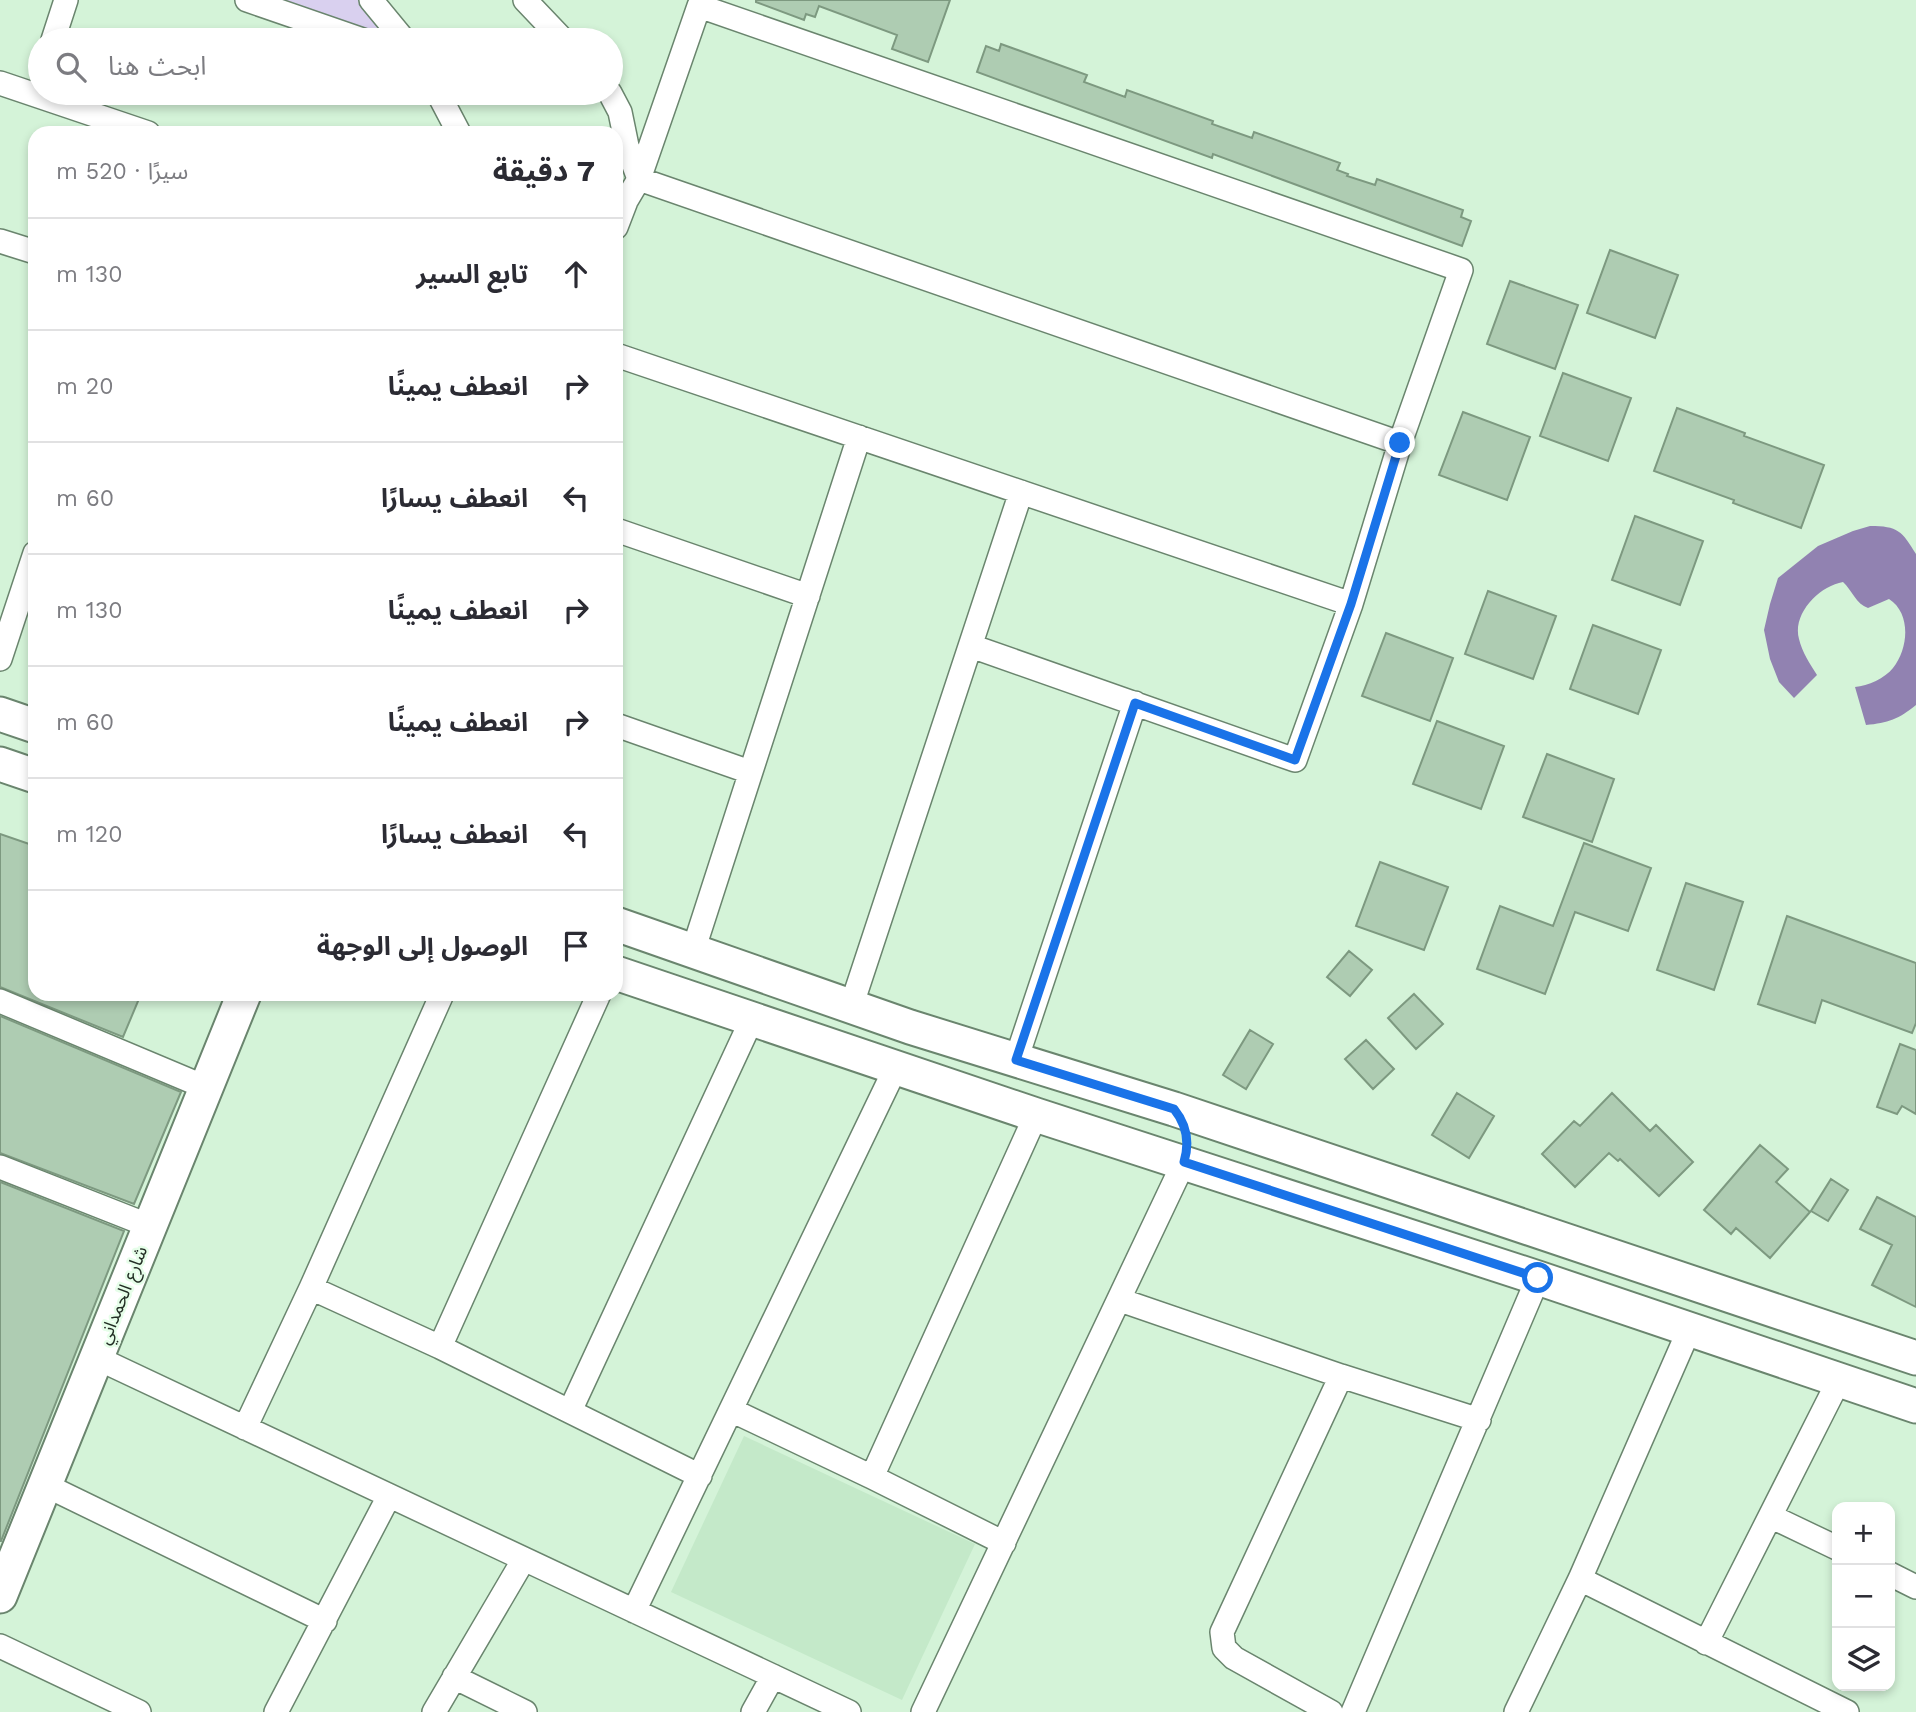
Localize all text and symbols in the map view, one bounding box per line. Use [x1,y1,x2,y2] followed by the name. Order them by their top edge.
[28,28,623,105] search box
[52,48,90,86] icon: search
[108,51,206,81] text: ابحث هنا
[493,153,595,188] text: 7 دقيقة
[56,158,188,185] text: سيرًا · 520 m
[557,255,595,293] icon: ahead
[416,259,528,289] text: تابع السير
[56,261,122,288] text: 130 m
[557,367,595,405] icon: right
[388,371,528,401] text: انعطف يمينًا
[56,373,113,400] text: 20 m
[1384,427,1415,458] route end
[557,479,595,517] icon: left
[381,483,528,513] text: انعطف يسارًا
[56,485,114,512] text: 60 m
[557,591,595,629] icon: right
[388,595,528,625] text: انعطف يمينًا
[56,597,122,624] text: 130 m
[557,703,595,741] icon: right
[388,707,528,737] text: انعطف يمينًا
[56,709,114,736] text: 60 m
[557,815,595,853] icon: left
[381,819,528,849] text: انعطف يسارًا
[56,821,122,848] text: 120 m
[557,927,595,965] icon: arrive
[317,931,528,961] text: الوصول إلى الوجهة
[93,1243,155,1349] street label: شارع الحمداني
[1522,1262,1553,1293] route start
[1832,1502,1895,1691] map controls
[1832,1502,1895,1565] button: +
[1832,1565,1895,1628] button: −
[1832,1628,1895,1691] button: layers

